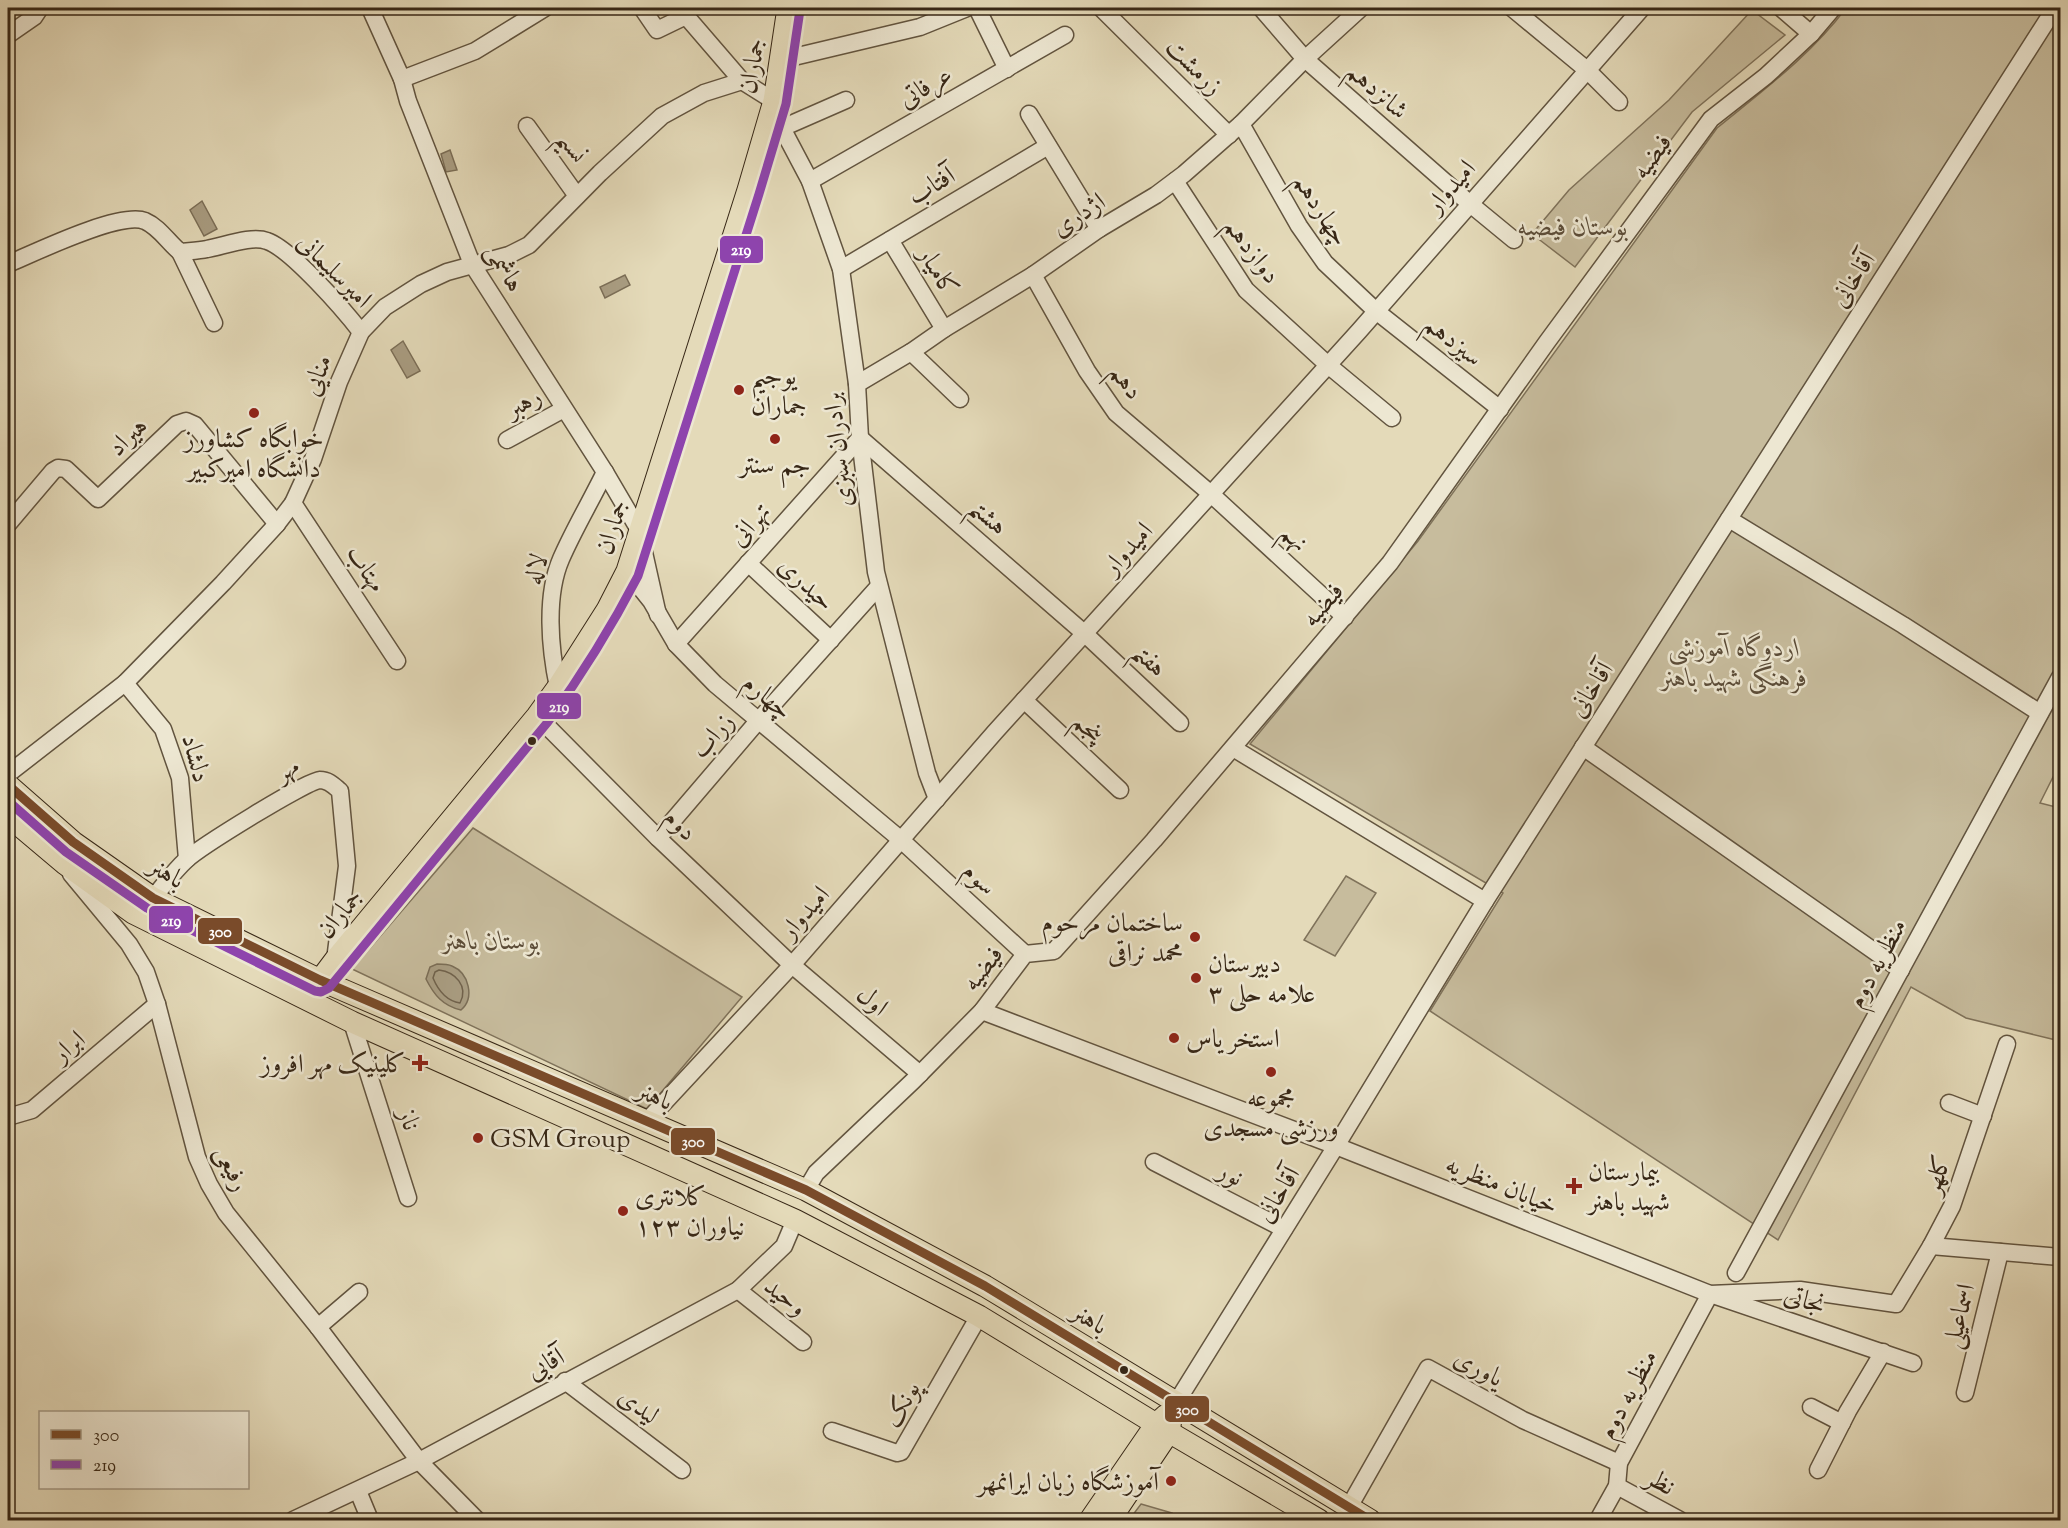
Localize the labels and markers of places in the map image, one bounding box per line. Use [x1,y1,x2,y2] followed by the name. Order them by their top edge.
[751,359,807,426] place label: یوجیم جماران
[732,383,746,397] marker: یوجیم جماران
[247,406,261,420] marker: خوابگاه کشاورز دانشگاه امیرکبیر
[181,422,324,489] place label: خوابگاه کشاورز دانشگاه امیرکبیر
[768,432,782,446] marker: جم سنتر
[736,448,811,489] place label: جم سنتر
[526,735,538,747] unlabelled marker
[1041,906,1183,973] place label: ساختمان مرحوم محمد نراقی
[1188,930,1202,944] marker: ساختمان مرحوم محمد نراقی
[1208,947,1315,1014] place label: دبیرستان علامه حلی ۳
[1189,971,1203,985] marker: دبیرستان علامه حلی ۳
[1186,1022,1280,1059] place label: استخر یاس
[1167,1031,1181,1045] marker: استخر یاس
[258,1047,406,1084] place label: کلینیک مهر افروز
[411,1054,429,1072] marker: کلینیک مهر افروز
[1264,1065,1278,1079] marker: مجموعه ورزشی مسجدی
[1203,1081,1339,1148] place label: مجموعه ورزشی مسجدی
[490,1122,630,1159] place label: GSM Group
[471,1131,485,1145] marker: GSM Group
[1585,1155,1670,1222] place label: بیمارستان شهید باهنر
[1565,1177,1583,1195] marker: بیمارستان شهید باهنر
[635,1180,745,1247] place label: کلانتری ۱۲۳ نیاوران
[616,1204,630,1218] marker: کلانتری ۱۲۳ نیاوران
[1118,1364,1130,1376] unlabelled marker
[974,1465,1161,1502] place label: آموزشگاه زبان ایرانمهر
[1164,1474,1178,1488] marker: آموزشگاه زبان ایرانمهر

